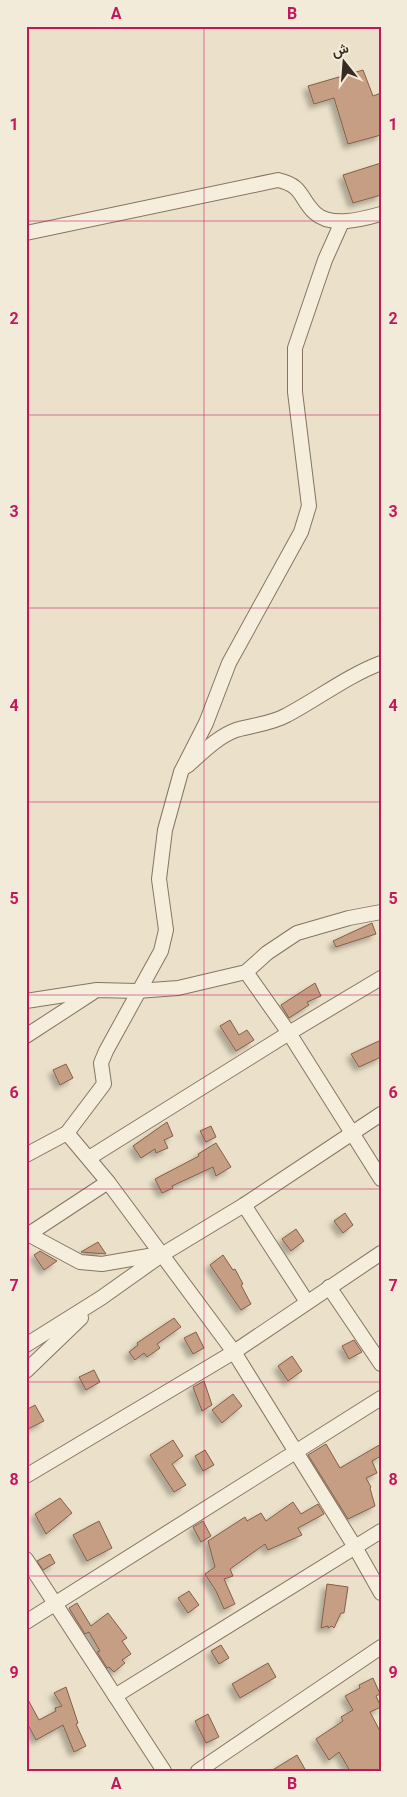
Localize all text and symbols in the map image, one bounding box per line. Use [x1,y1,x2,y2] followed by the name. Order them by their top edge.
[111,3,122,28] text: A
[287,3,297,28] text: B
[320,38,370,88] north arrow
[330,38,352,64] text: ش
[9,114,19,139] text: 1
[388,114,398,139] text: 1
[9,308,19,333] text: 2
[388,308,398,333] text: 2
[9,501,19,526] text: 3
[388,501,398,526] text: 3
[9,695,19,720] text: 4
[388,695,398,720] text: 4
[9,888,19,913] text: 5
[388,888,398,913] text: 5
[9,1082,19,1107] text: 6
[388,1082,398,1107] text: 6
[9,1275,19,1300] text: 7
[388,1275,398,1300] text: 7
[9,1469,19,1494] text: 8
[388,1469,398,1494] text: 8
[9,1662,19,1687] text: 9
[388,1662,398,1687] text: 9
[111,1773,122,1797] text: A
[287,1773,297,1797] text: B

